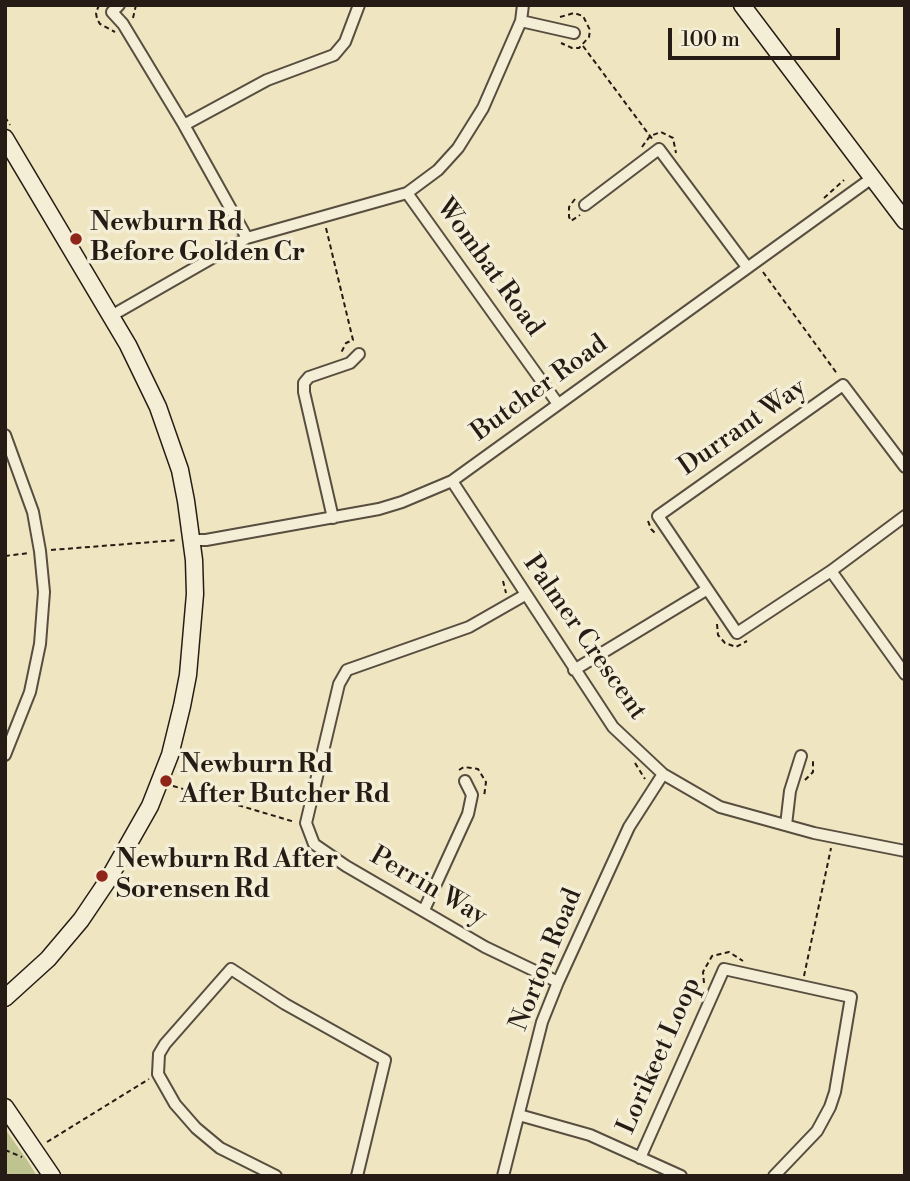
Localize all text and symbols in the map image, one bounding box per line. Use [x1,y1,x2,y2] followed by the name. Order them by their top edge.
[672,14,844,58] scale bar
[681,27,740,53] text: 100 m
[429,193,549,343] street label: Wombat Road
[90,208,305,270] place label: Newburn Rd Before Golden Cr
[68,231,84,247] marker: Newburn Rd Before Golden Cr
[466,329,614,449] street label: Butcher Road
[673,373,813,483] street label: Durrant Way
[516,550,652,726] street label: Palmer Crescent
[180,750,390,812] place label: Newburn Rd After Butcher Rd
[158,773,174,789] marker: Newburn Rd After Butcher Rd
[364,841,492,933] street label: Perrin Way
[116,845,338,906] place label: Newburn Rd After Sorensen Rd
[94,868,110,884] marker: Newburn Rd After Sorensen Rd
[504,884,590,1036] street label: Norton Road
[612,973,708,1139] street label: Lorikeet Loop

